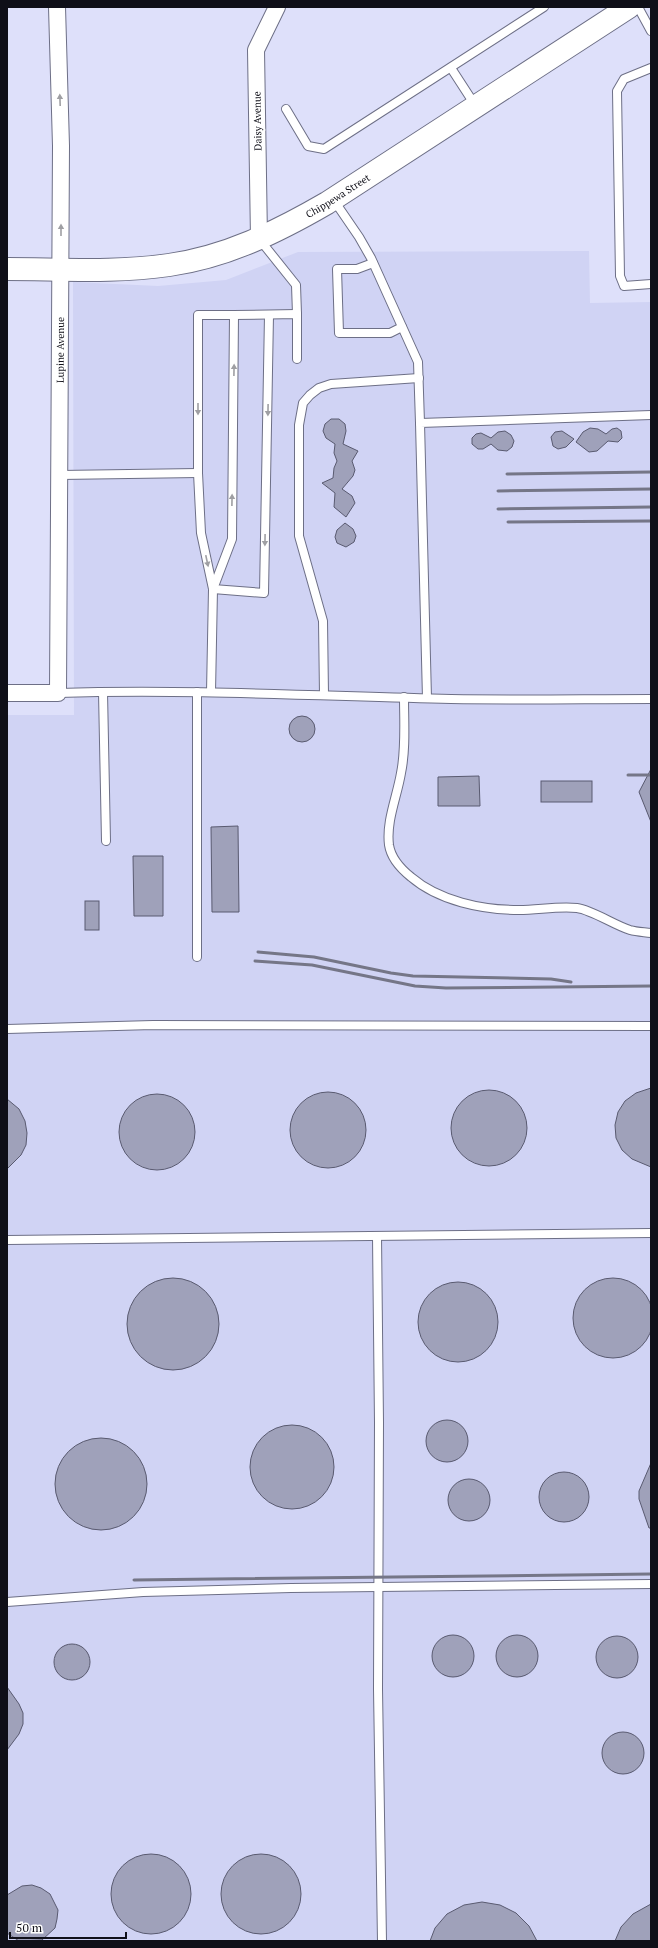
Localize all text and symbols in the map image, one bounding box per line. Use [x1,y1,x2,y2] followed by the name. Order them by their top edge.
[250,91,265,151] street label: Daisy Avenue
[57,93,63,106] one-way arrow
[303,171,373,221] street label: Chippewa Street
[58,223,64,236] one-way arrow
[54,317,67,383] street label: Lupine Avenue
[231,363,237,376] one-way arrow
[195,403,201,416] one-way arrow
[264,404,271,416] one-way arrow
[229,493,235,506] one-way arrow
[262,534,268,547] one-way arrow
[205,555,211,567] one-way arrow
[10,1914,126,1940] scale bar
[16,1920,43,1935] text: 50 m

